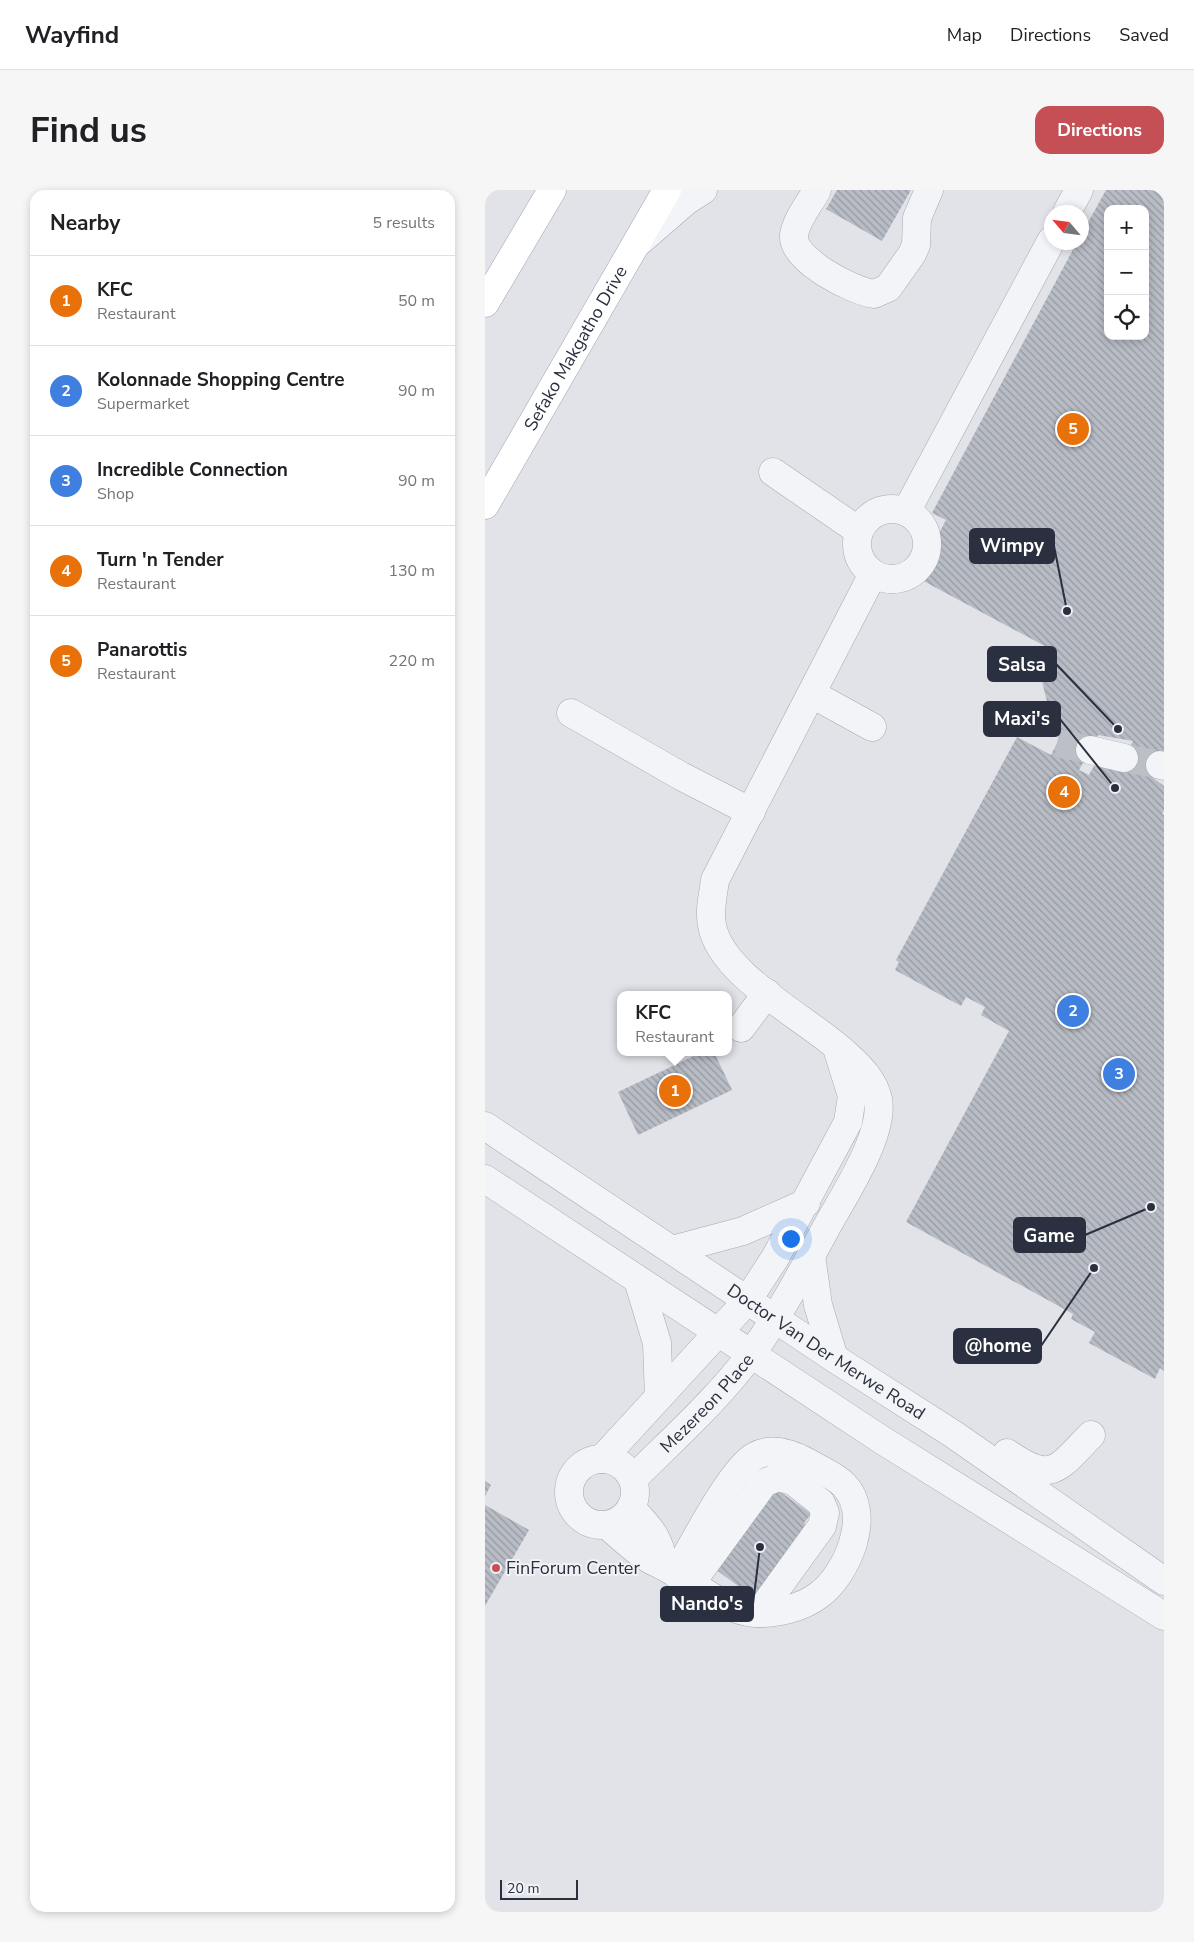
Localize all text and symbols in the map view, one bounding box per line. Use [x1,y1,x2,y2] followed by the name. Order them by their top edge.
[25,19,119,51] text: Wayfind
[947,23,982,47] text: Map
[1010,23,1091,47] text: Directions
[1119,23,1169,47] text: Saved
[1035,106,1164,154] button: Directions
[30,107,147,154] text: Find us
[1044,205,1089,250] north arrow
[1104,205,1149,340] map controls
[1104,205,1149,250] button: +
[50,209,120,237] text: Nearby
[373,212,435,234] text: 5 results
[1104,250,1149,295] button: −
[518,261,633,435] street label: Sefako Makgatho Drive
[97,277,133,303] text: KFC
[61,290,71,312] text: 1
[398,290,435,312] text: 50 m
[1104,295,1149,340] button: locate
[97,303,176,325] text: Restaurant
[97,367,345,393] text: Kolonnade Shopping Centre
[61,380,71,402] text: 2
[398,380,435,402] text: 90 m
[97,393,189,415] text: Supermarket
[1057,410,1089,448] pin: 5
[97,457,288,483] text: Incredible Connection
[61,470,71,492] text: 3
[398,470,435,492] text: 90 m
[97,483,134,505] text: Shop
[970,529,1054,563] callout: Wimpy
[980,533,1045,559] text: Wimpy
[97,547,224,573] text: Turn 'n Tender
[61,560,71,582] text: 4
[388,560,435,582] text: 130 m
[97,573,176,595] text: Restaurant
[97,637,187,663] text: Panarottis
[988,647,1056,681] callout: Salsa
[61,650,71,672] text: 5
[388,650,435,672] text: 220 m
[998,652,1046,678] text: Salsa
[97,663,176,685] text: Restaurant
[984,702,1060,736] callout: Maxi's
[994,706,1050,732] text: Maxi's
[1048,773,1080,811] pin: 4
[617,991,732,1056] popup
[1057,992,1089,1030] pin: 2
[635,1000,671,1026] text: KFC
[635,1026,714,1048] text: Restaurant
[1103,1055,1135,1093] pin: 3
[659,1072,691,1110] pin: 1
[1014,1218,1085,1252] callout: Game
[1023,1223,1075,1249] text: Game
[778,1226,804,1252] your location
[722,1278,930,1425] street label: Doctor Van Der Merwe Road
[954,1329,1041,1363] callout: @home
[964,1333,1032,1359] text: @home
[655,1349,759,1458] street label: Mezereon Place
[506,1556,640,1580] place label: FinForum Center
[490,1562,502,1574] marker: FinForum Center
[661,1587,753,1621] callout: Nando's
[671,1591,743,1617] text: Nando's
[500,1877,577,1900] scale bar
[507,1879,539,1898] text: 20 m

